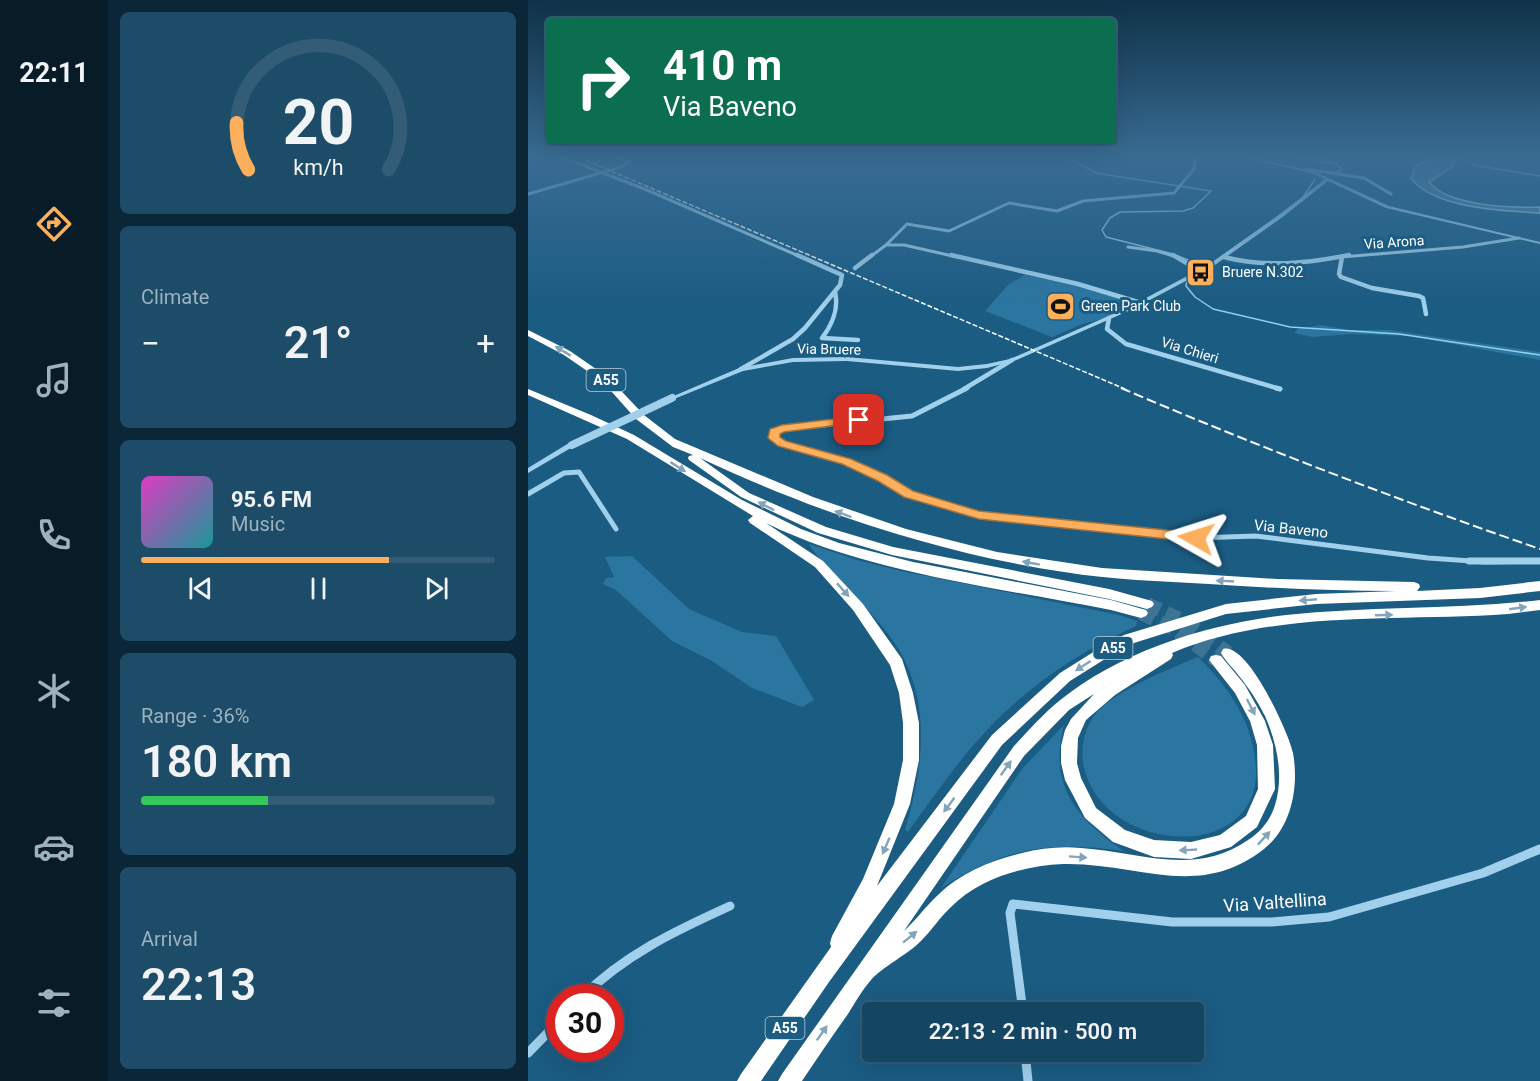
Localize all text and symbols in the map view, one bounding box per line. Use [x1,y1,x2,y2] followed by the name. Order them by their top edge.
[663,41,782,90] text: 410 m
[564,42,642,120] icon: right
[19,57,89,89] text: 22:11
[282,86,354,159] text: 20
[663,91,797,123] text: Via Baveno
[293,155,343,180] text: km/h
[33,203,75,245] icon: directions
[1363,232,1425,252] street label: Via Arona
[1185,256,1217,288] bus stop icon: Bruere N.302
[1222,264,1304,280] place label: Bruere N.302
[141,285,209,309] text: Climate
[1044,290,1076,322] sports icon: Green Park Club
[1081,298,1181,314] place label: Green Park Club
[284,316,352,369] text: 21°
[141,324,160,363] text: −
[476,324,495,363] text: +
[1159,334,1221,366] street label: Via Chieri
[797,340,861,358] street label: Via Bruere
[555,345,571,356] one-way arrow
[33,359,75,401] icon: music
[586,369,626,391] road number: A55
[833,394,884,445] pin
[842,403,875,436] icon: arrive
[670,461,686,472] one-way arrow
[231,487,312,512] text: 95.6 FM
[757,501,774,511] one-way arrow
[1164,506,1228,570] position arrow
[834,508,852,518] one-way arrow
[231,512,285,536] text: Music
[33,514,75,556] icon: phone
[1253,516,1329,542] street label: Via Baveno
[1022,558,1041,567] one-way arrow
[184,572,217,605] icon: previous
[302,572,335,605] icon: pause
[420,572,453,605] icon: next
[1216,576,1235,585] one-way arrow
[836,582,849,597] one-way arrow
[1298,595,1317,605] one-way arrow
[1508,603,1527,612] one-way arrow
[1375,611,1394,620] one-way arrow
[1094,637,1132,659] road number: A55
[1075,660,1091,671] one-way arrow
[33,670,75,712] icon: climate
[1246,698,1256,715] one-way arrow
[141,704,249,728] text: Range · 36%
[141,735,292,788] text: 180 km
[1000,761,1012,776] one-way arrow
[943,797,955,813] one-way arrow
[33,826,75,868] icon: car
[1256,831,1270,845] one-way arrow
[881,837,891,855] one-way arrow
[1178,846,1197,855] one-way arrow
[1069,852,1088,861] one-way arrow
[1223,888,1327,916] street label: Via Valtellina
[141,927,198,951] text: Arrival
[902,931,918,944] one-way arrow
[141,958,256,1011] text: 22:13
[33,982,75,1024] icon: filters
[546,984,624,1062] speed limit sign: 30
[766,1017,804,1039] road number: A55
[929,1019,1137,1044] text: 22:13 · 2 min · 500 m
[816,1025,827,1041] one-way arrow

